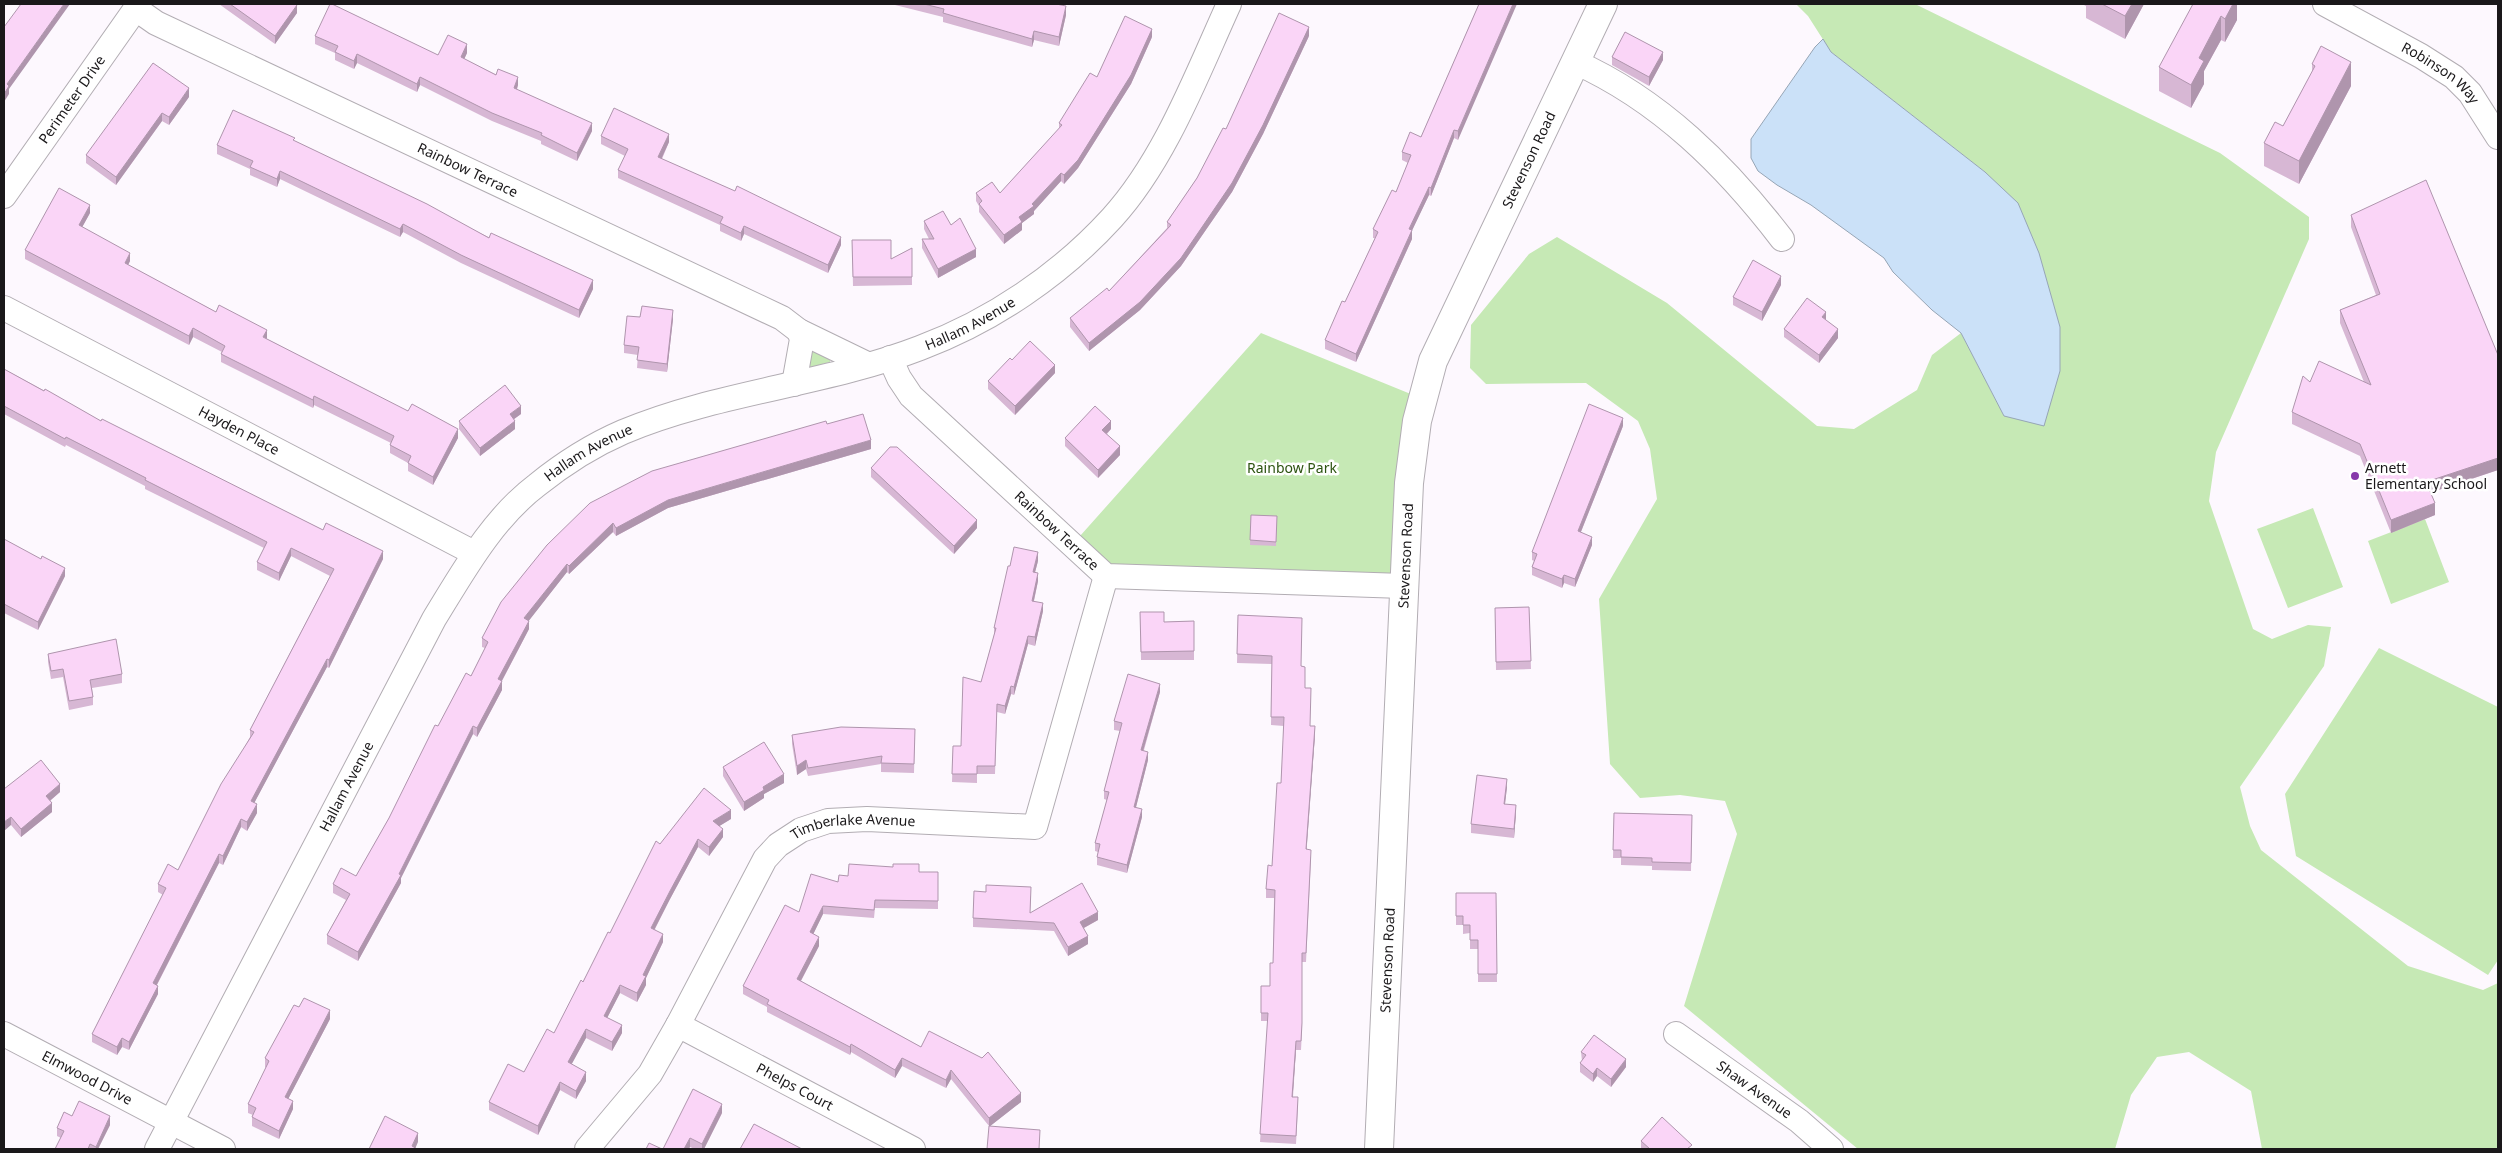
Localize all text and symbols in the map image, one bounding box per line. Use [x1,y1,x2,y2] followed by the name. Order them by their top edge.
[2398,37,2485,108] street label: Robinson Way
[34,51,109,147] street label: Perimeter Drive
[1497,108,1560,211] street label: Stevenson Road
[415,138,521,201] street label: Rainbow Terrace
[922,292,1019,354] street label: Hallam Avenue
[195,401,283,459] street label: Hayden Place
[540,419,635,485] street label: Hallam Avenue
[1247,458,1337,477] park label: Rainbow Park
[2365,458,2487,493] place label: Arnett Elementary School
[2349,470,2361,482] marker: Arnett Elementary School
[1011,486,1104,574] street label: Rainbow Terrace
[1393,503,1417,609] street label: Stevenson Road
[315,738,377,835] street label: Hallam Avenue
[787,809,916,843] street label: Timberlake Avenue
[1375,907,1399,1013] street label: Stevenson Road
[39,1046,136,1109] street label: Elmwood Drive
[1713,1056,1796,1122] street label: Shaw Avenue
[753,1058,837,1114] street label: Phelps Court

